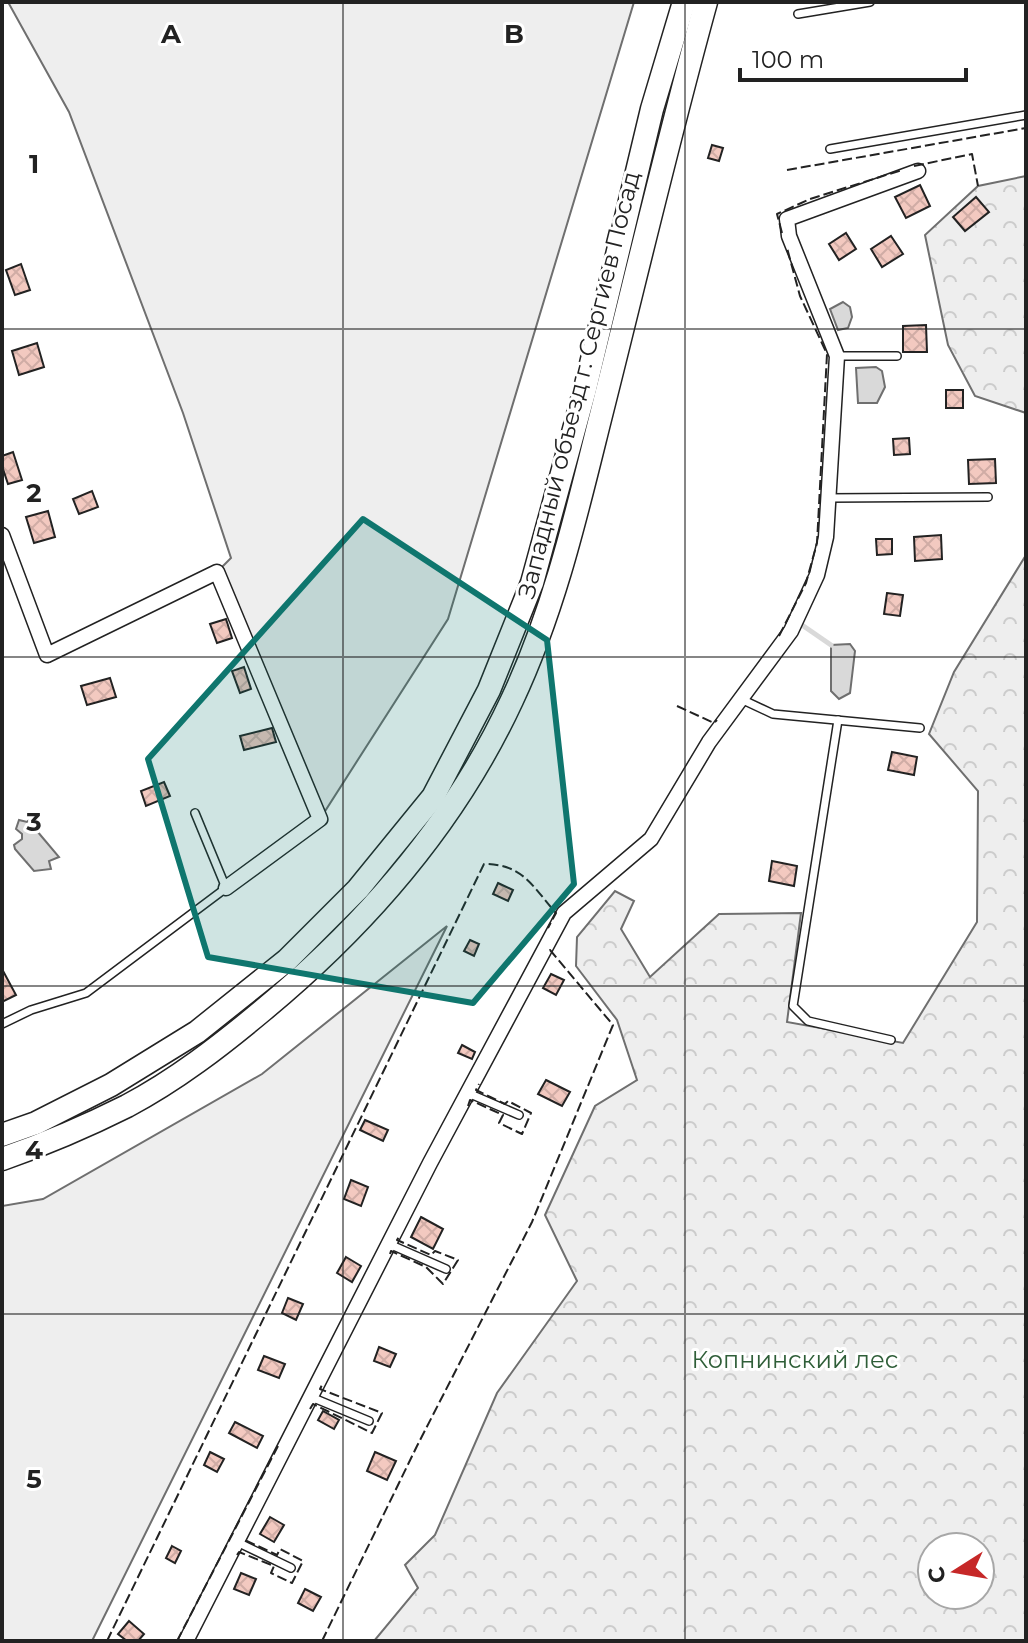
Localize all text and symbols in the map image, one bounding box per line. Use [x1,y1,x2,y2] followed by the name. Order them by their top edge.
[160,18,182,50] text: A
[504,18,524,50] text: B
[740,32,966,82] scale bar
[752,45,824,74] text: 100 m
[29,148,39,180] text: 1
[511,168,646,601] street label: Западный объезд г. Сергиев Посад
[26,477,42,509] text: 2
[25,806,42,838] text: 3
[25,1134,43,1166] text: 4
[692,1345,898,1374] park label: Копнинский лес
[26,1463,42,1495] text: 5
[916,1531,996,1611] north arrow
[922,1564,952,1585] text: С

